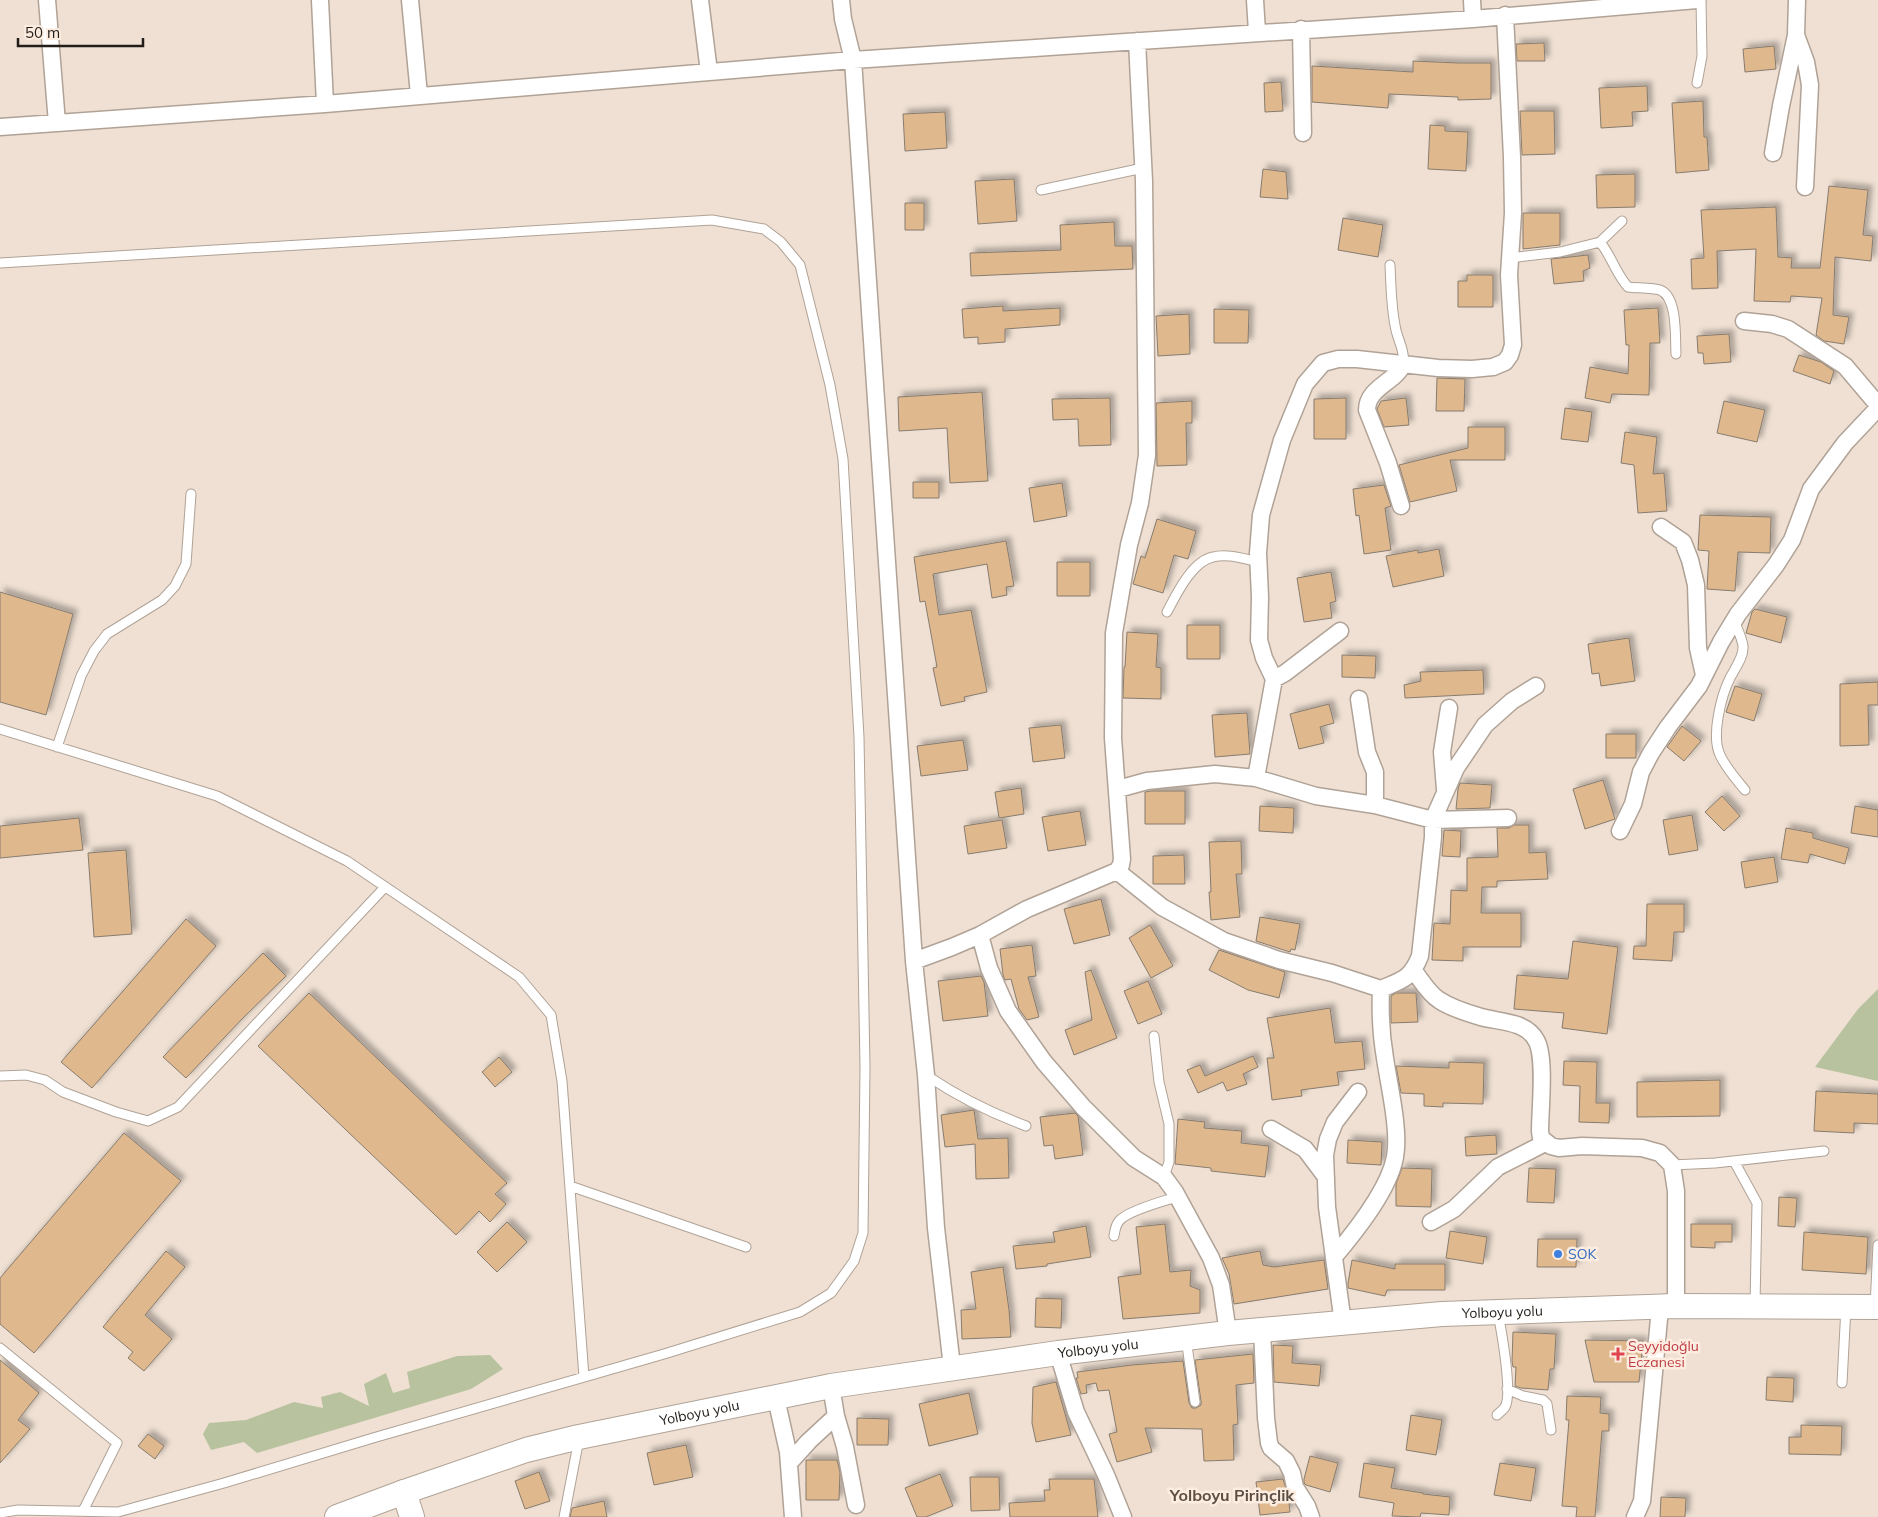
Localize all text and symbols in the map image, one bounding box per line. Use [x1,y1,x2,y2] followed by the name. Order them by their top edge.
[18,15,142,47] scale bar
[25,23,60,42] text: 50 m
[1568,1245,1598,1263] place label: SOK
[1552,1248,1564,1260] marker: SOK
[1461,1302,1543,1322] street label: Yolboyu yolu
[1056,1335,1139,1362] street label: Yolboyu yolu
[1628,1337,1699,1371] place label: Seyyidoğlu Eczanesi
[1612,1348,1624,1360] marker: Seyyidoğlu Eczanesi
[657,1396,741,1430] street label: Yolboyu yolu
[1169,1485,1295,1505] district label: Yolboyu Pirinçlik

